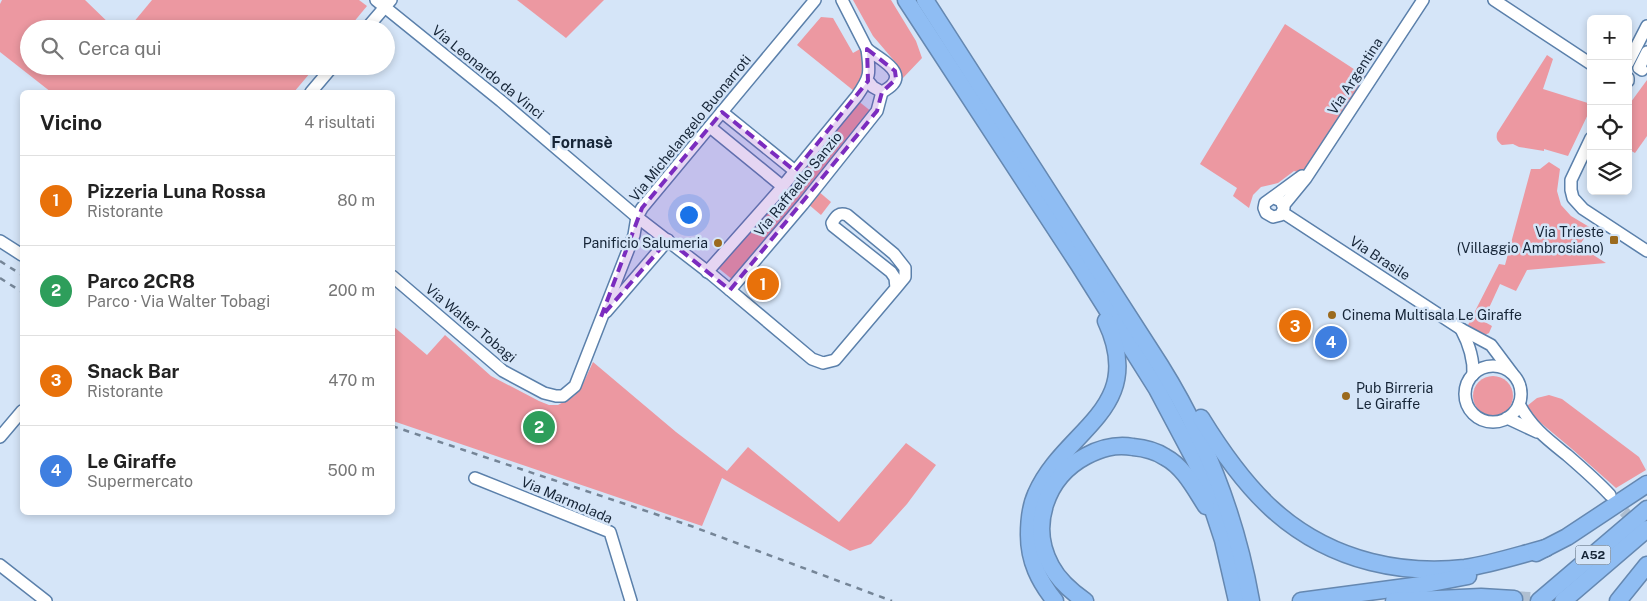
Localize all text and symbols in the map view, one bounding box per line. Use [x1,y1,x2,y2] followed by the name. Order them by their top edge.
[1587,15,1632,195] map controls
[1587,15,1632,60] button: +
[20,20,395,75] search box
[429,22,547,122] street label: Via Leonardo da Vinci
[38,34,66,62] icon: search
[1324,35,1386,117] street label: Via Argentina
[78,37,161,59] text: Cerca qui
[626,52,754,204] street label: Via Michelangelo Buonarroti
[1587,60,1632,105] button: −
[1587,105,1632,150] button: locate
[40,110,102,135] text: Vicino
[304,113,375,132] text: 4 risultati
[751,129,845,239] street label: Via Raffaello Sanzio
[551,133,613,152] district label: Fornasè
[1587,150,1632,195] button: layers
[87,180,266,202] text: Pizzeria Luna Rossa
[53,191,59,210] text: 1
[337,191,375,210] text: 80 m
[87,202,163,221] text: Ristorante
[676,202,702,228] your location
[1457,224,1604,256] place label: Via Trieste (Villaggio Ambrosiano)
[1347,233,1413,283] street label: Via Brasile
[1608,234,1620,246] marker: Via Trieste (Villaggio Ambrosiano)
[583,235,708,251] place label: Panificio Salumeria
[712,237,724,249] marker: Panificio Salumeria
[747,265,779,303] pin: 1
[87,270,195,292] text: Parco 2CR8
[422,280,520,366] street label: Via Walter Tobagi
[51,281,61,300] text: 2
[328,281,375,300] text: 200 m
[87,292,270,311] text: Parco · Via Walter Tobagi
[1279,307,1311,345] pin: 3
[1342,307,1522,323] place label: Cinema Multisala Le Giraffe
[1326,309,1338,321] marker: Cinema Multisala Le Giraffe
[1315,323,1347,361] pin: 4
[87,360,179,382] text: Snack Bar
[51,371,61,390] text: 3
[328,371,375,390] text: 470 m
[1356,380,1433,412] place label: Pub Birreria Le Giraffe
[87,382,163,401] text: Ristorante
[1340,390,1352,402] marker: Pub Birreria Le Giraffe
[523,408,555,446] pin: 2
[87,450,177,472] text: Le Giraffe
[51,461,61,480] text: 4
[328,461,375,480] text: 500 m
[87,472,193,491] text: Supermercato
[519,474,615,526] street label: Via Marmolada
[1576,546,1610,564] road number: A52

